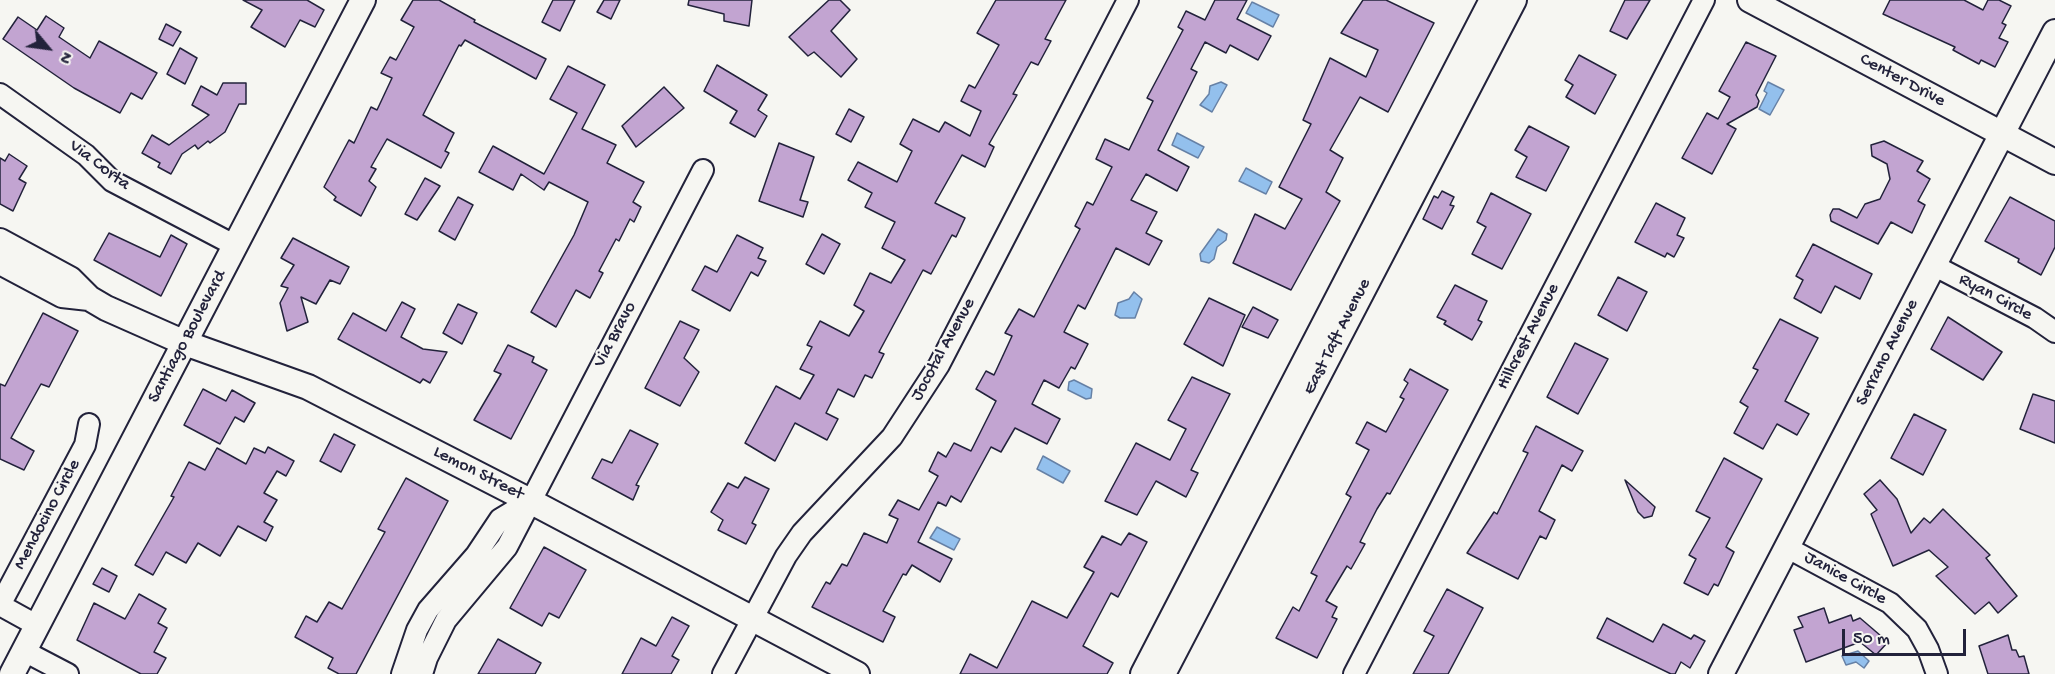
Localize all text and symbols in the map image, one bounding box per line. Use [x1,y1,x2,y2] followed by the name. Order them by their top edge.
[18,18,78,78] north arrow
[53,48,75,66] text: N
[1855,49,1949,113] street label: Center Drive
[64,136,134,196] street label: Via Corta
[144,267,232,407] street label: Santiago Boulevard
[1954,270,2036,326] street label: Ryan Circle
[1299,275,1377,399] street label: East Taft Avenue
[1493,280,1565,394] street label: Hillcrest Avenue
[907,295,981,405] street label: Jocotal Avenue
[1852,296,1924,410] street label: Serrano Avenue
[590,299,642,371] street label: Via Bravo
[429,442,527,506] street label: Lemon Street
[10,456,86,574] street label: Mendocino Circle
[1800,547,1890,611] street label: Janice Circle
[1845,617,1970,655] scale bar
[1853,629,1890,650] text: 50 m

